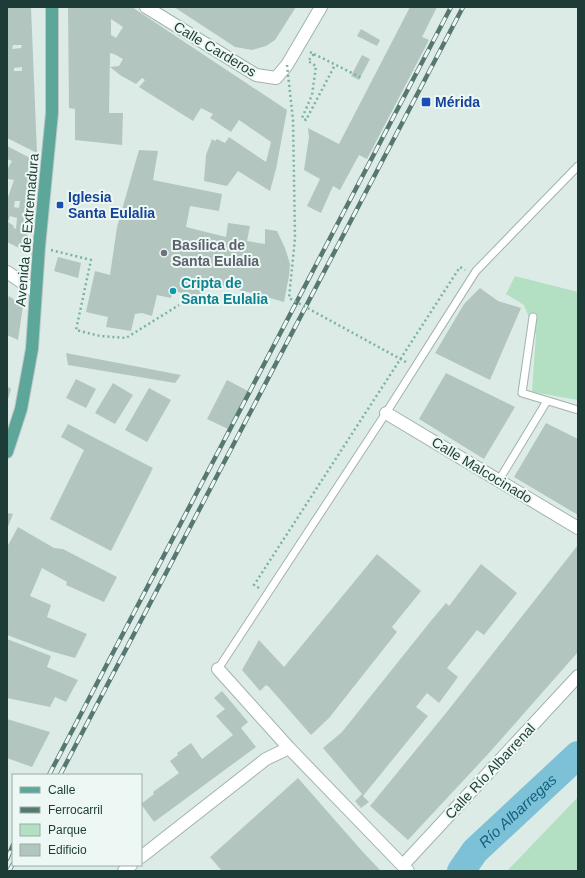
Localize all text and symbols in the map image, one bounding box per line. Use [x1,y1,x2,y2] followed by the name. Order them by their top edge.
[171,18,259,80] street label: Calle Carderos
[435,94,480,110] place label: Mérida
[420,96,432,108] marker: Mérida
[12,152,42,307] street label: Avenida de Extremadura
[68,189,155,221] place label: Iglesia Santa Eulalia
[55,200,65,210] marker: Iglesia Santa Eulalia
[172,237,259,269] place label: Basílica de Santa Eulalia
[159,248,169,258] marker: Basílica de Santa Eulalia
[181,275,268,307] place label: Cripta de Santa Eulalia
[168,286,178,296] marker: Cripta de Santa Eulalia
[429,434,535,506] street label: Calle Malcocinado
[442,720,538,822] street label: Calle Río Albarrenal
[475,770,560,851] water label: Río Albarregas
[12,774,142,866] legend
[48,783,76,797] text: Calle
[48,803,103,817] text: Ferrocarril
[48,823,87,837] text: Parque
[48,843,87,857] text: Edificio

